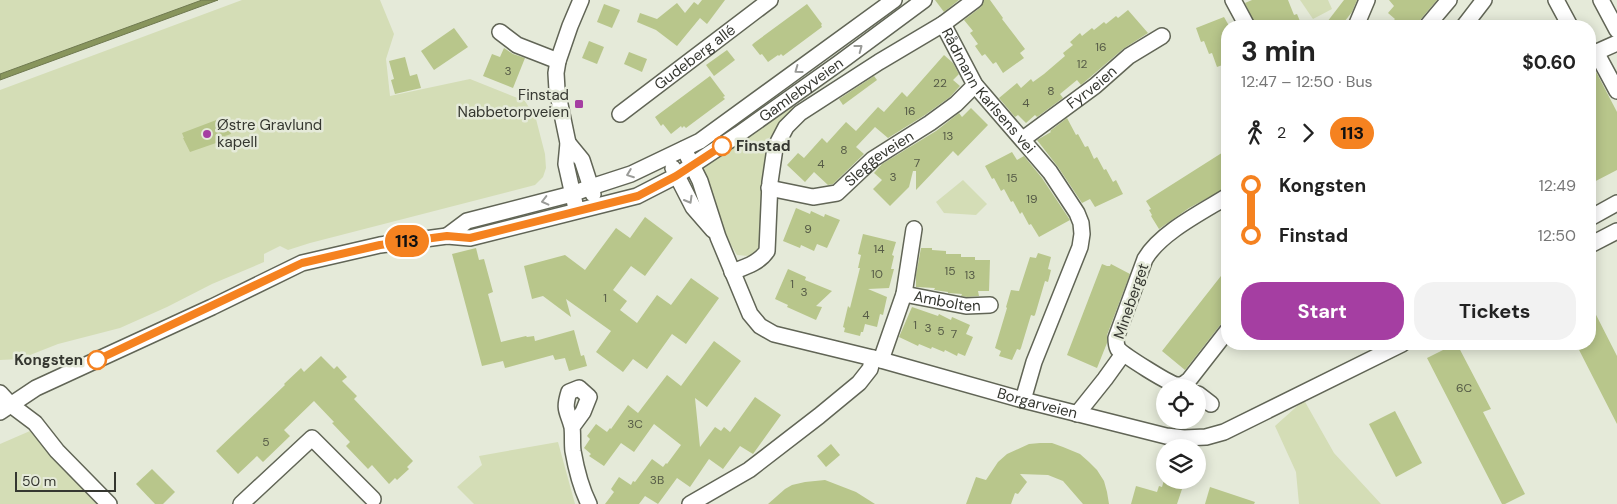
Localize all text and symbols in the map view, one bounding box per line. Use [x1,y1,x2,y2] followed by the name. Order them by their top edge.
[650,20,740,94] street label: Gudeberg allé
[937,24,1040,158] street label: Rådmann Karlsens vei
[1241,33,1316,70] text: 3 min
[1095,39,1107,55] house number: 16
[853,45,863,54] one-way arrow
[1522,50,1576,75] text: $0.60
[755,53,847,127] street label: Gamlebyveien
[1077,56,1087,72] house number: 12
[1063,61,1121,113] street label: Fyrveien
[504,63,512,79] house number: 3
[794,64,804,73] one-way arrow
[1241,71,1373,92] text: 12:47 – 12:50 · Bus
[933,75,947,91] house number: 22
[1047,83,1055,99] house number: 8
[458,85,569,122] place label: Finstad Nabbetorpveien
[1022,95,1030,111] house number: 4
[573,98,585,110] marker: Finstad Nabbetorpveien
[904,103,916,119] house number: 16
[217,115,322,152] place label: Østre Gravlund kapell
[1241,119,1269,147] icon: walk
[1294,119,1322,147] icon: forward
[1340,121,1364,145] text: 113
[1277,122,1286,143] text: 2
[840,126,917,191] street label: Sleggeveien
[201,128,213,140] marker: Østre Gravlund kapell
[943,128,953,144] house number: 13
[712,136,732,156] marker: Finstad
[736,136,791,156] place label: Finstad
[840,142,848,158] house number: 8
[914,155,920,171] house number: 7
[817,156,825,172] house number: 4
[627,168,635,178] one-way arrow
[889,169,897,185] house number: 3
[1006,170,1018,186] house number: 15
[1279,173,1366,198] text: Kongsten
[1539,175,1576,196] text: 12:49
[1026,191,1038,207] house number: 19
[682,195,692,204] one-way arrow
[541,196,549,206] one-way arrow
[804,221,812,237] house number: 9
[1279,223,1348,248] text: Finstad
[378,225,436,257] line badge: 113
[1538,225,1576,246] text: 12:50
[395,229,419,253] text: 113
[873,241,885,257] house number: 14
[1109,260,1153,342] street label: Mineberget
[944,263,956,279] house number: 15
[871,266,883,282] house number: 10
[965,267,975,283] house number: 13
[790,276,794,292] house number: 1
[1241,282,1404,340] button: Start
[1414,282,1576,340] button: Tickets
[800,284,808,300] house number: 3
[912,286,981,316] street label: Ambolten
[603,290,607,306] house number: 1
[862,307,870,323] house number: 4
[913,317,917,333] house number: 1
[924,320,932,336] house number: 3
[937,323,945,339] house number: 5
[951,326,957,342] house number: 7
[14,350,83,370] place label: Kongsten
[87,350,107,370] marker: Kongsten
[1156,379,1206,489] map controls
[1156,379,1206,429] button: locate
[1456,380,1472,396] house number: 6C
[995,383,1080,423] street label: Borgarveien
[627,416,643,432] house number: 3C
[262,434,270,450] house number: 5
[1156,439,1206,489] button: layers
[15,469,116,492] scale bar
[22,472,56,490] text: 50 m
[650,472,664,488] house number: 3B

